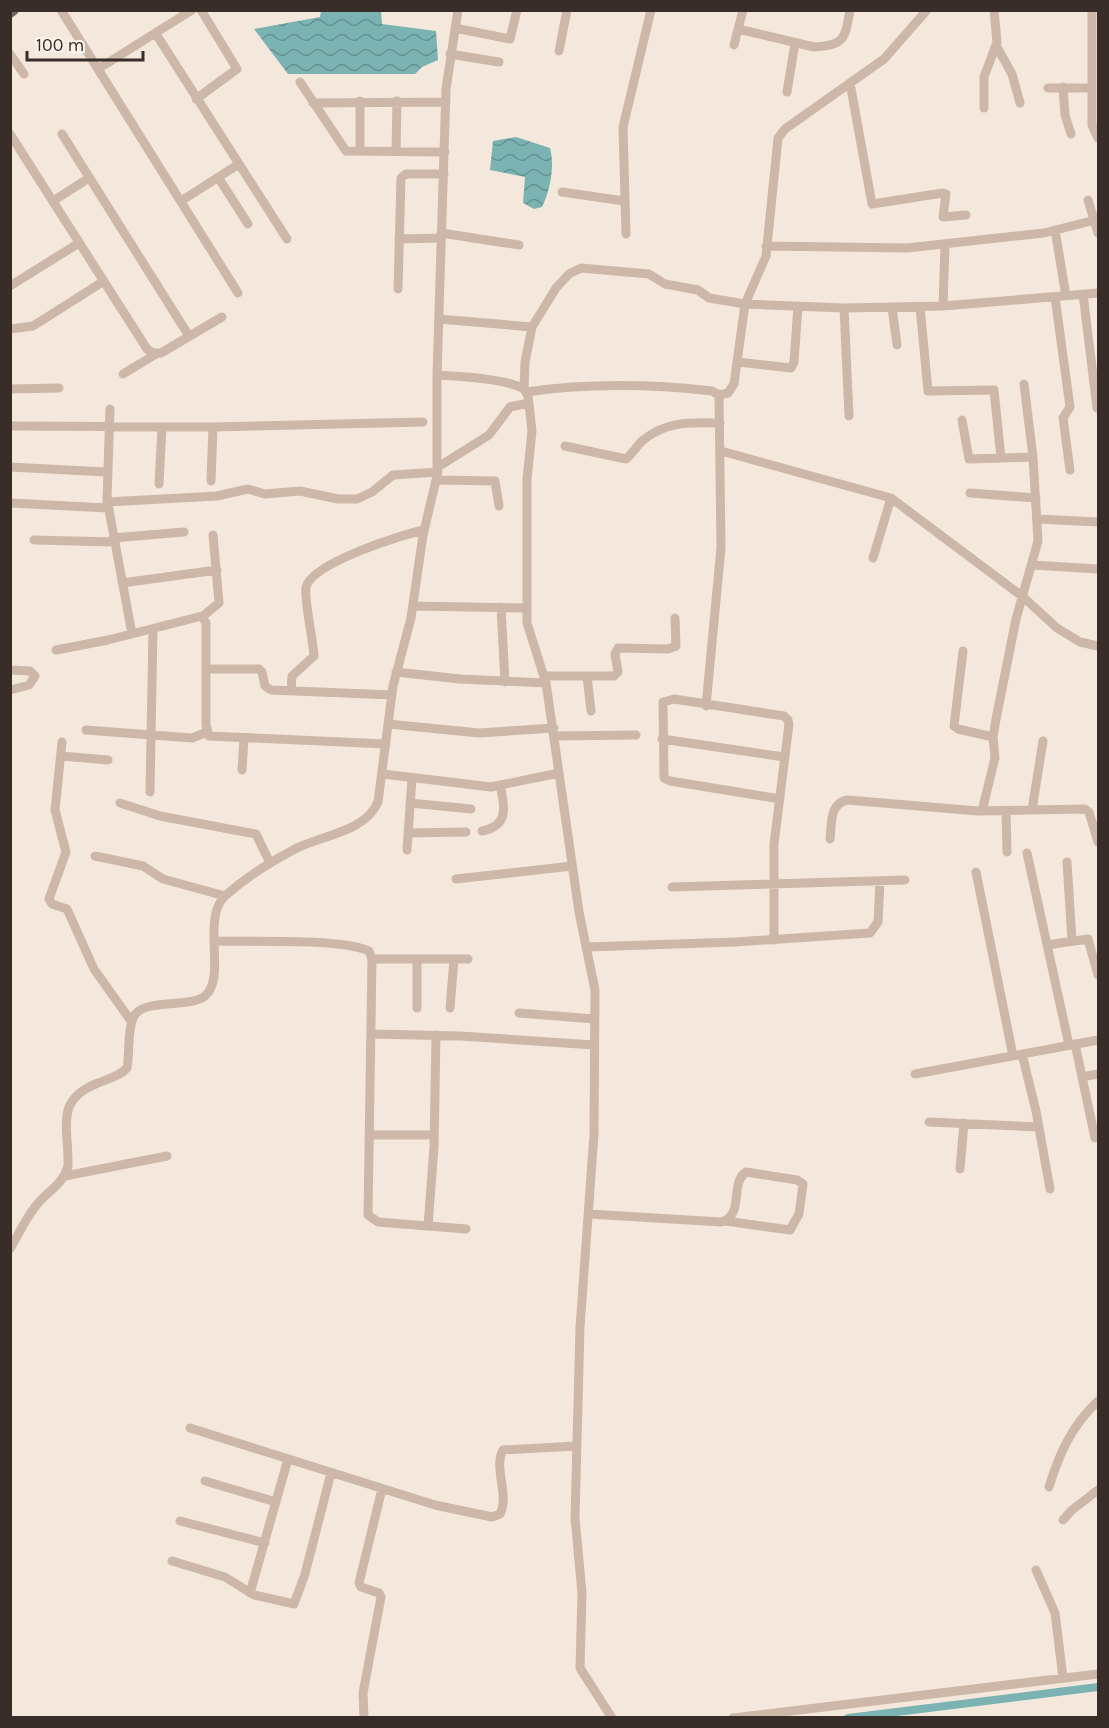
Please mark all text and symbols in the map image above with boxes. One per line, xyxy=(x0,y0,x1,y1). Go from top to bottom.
scale bar xyxy=(27,24,142,62)
text: 100 m xyxy=(36,34,84,56)

